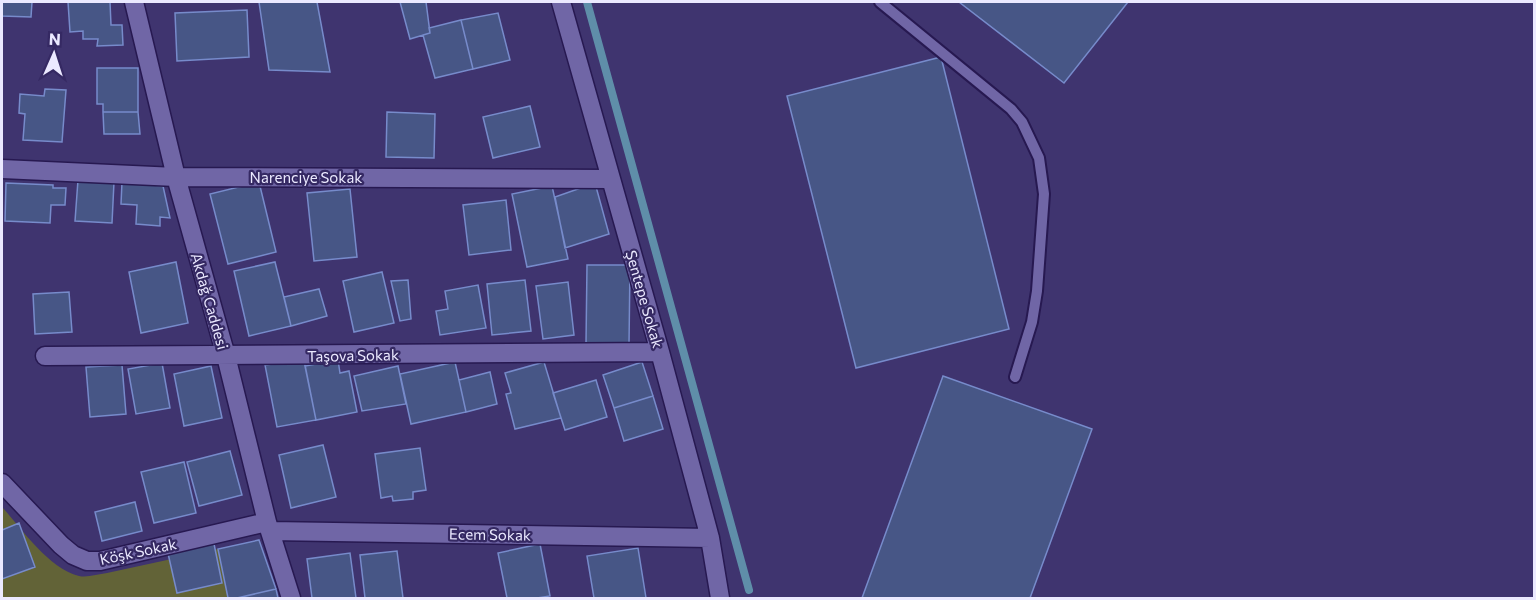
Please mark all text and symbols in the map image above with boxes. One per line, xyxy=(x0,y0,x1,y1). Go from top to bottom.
north arrow xyxy=(24,24,84,84)
text: N xyxy=(48,29,61,48)
street label: Narenciye Sokak xyxy=(250,168,362,186)
street label: Şentepe Sokak xyxy=(622,248,668,350)
street label: Akdağ Caddesi xyxy=(188,251,232,351)
street label: Taşova Sokak xyxy=(307,345,399,365)
street label: Ecem Sokak xyxy=(449,524,531,544)
street label: Köşk Sokak xyxy=(98,534,178,568)

